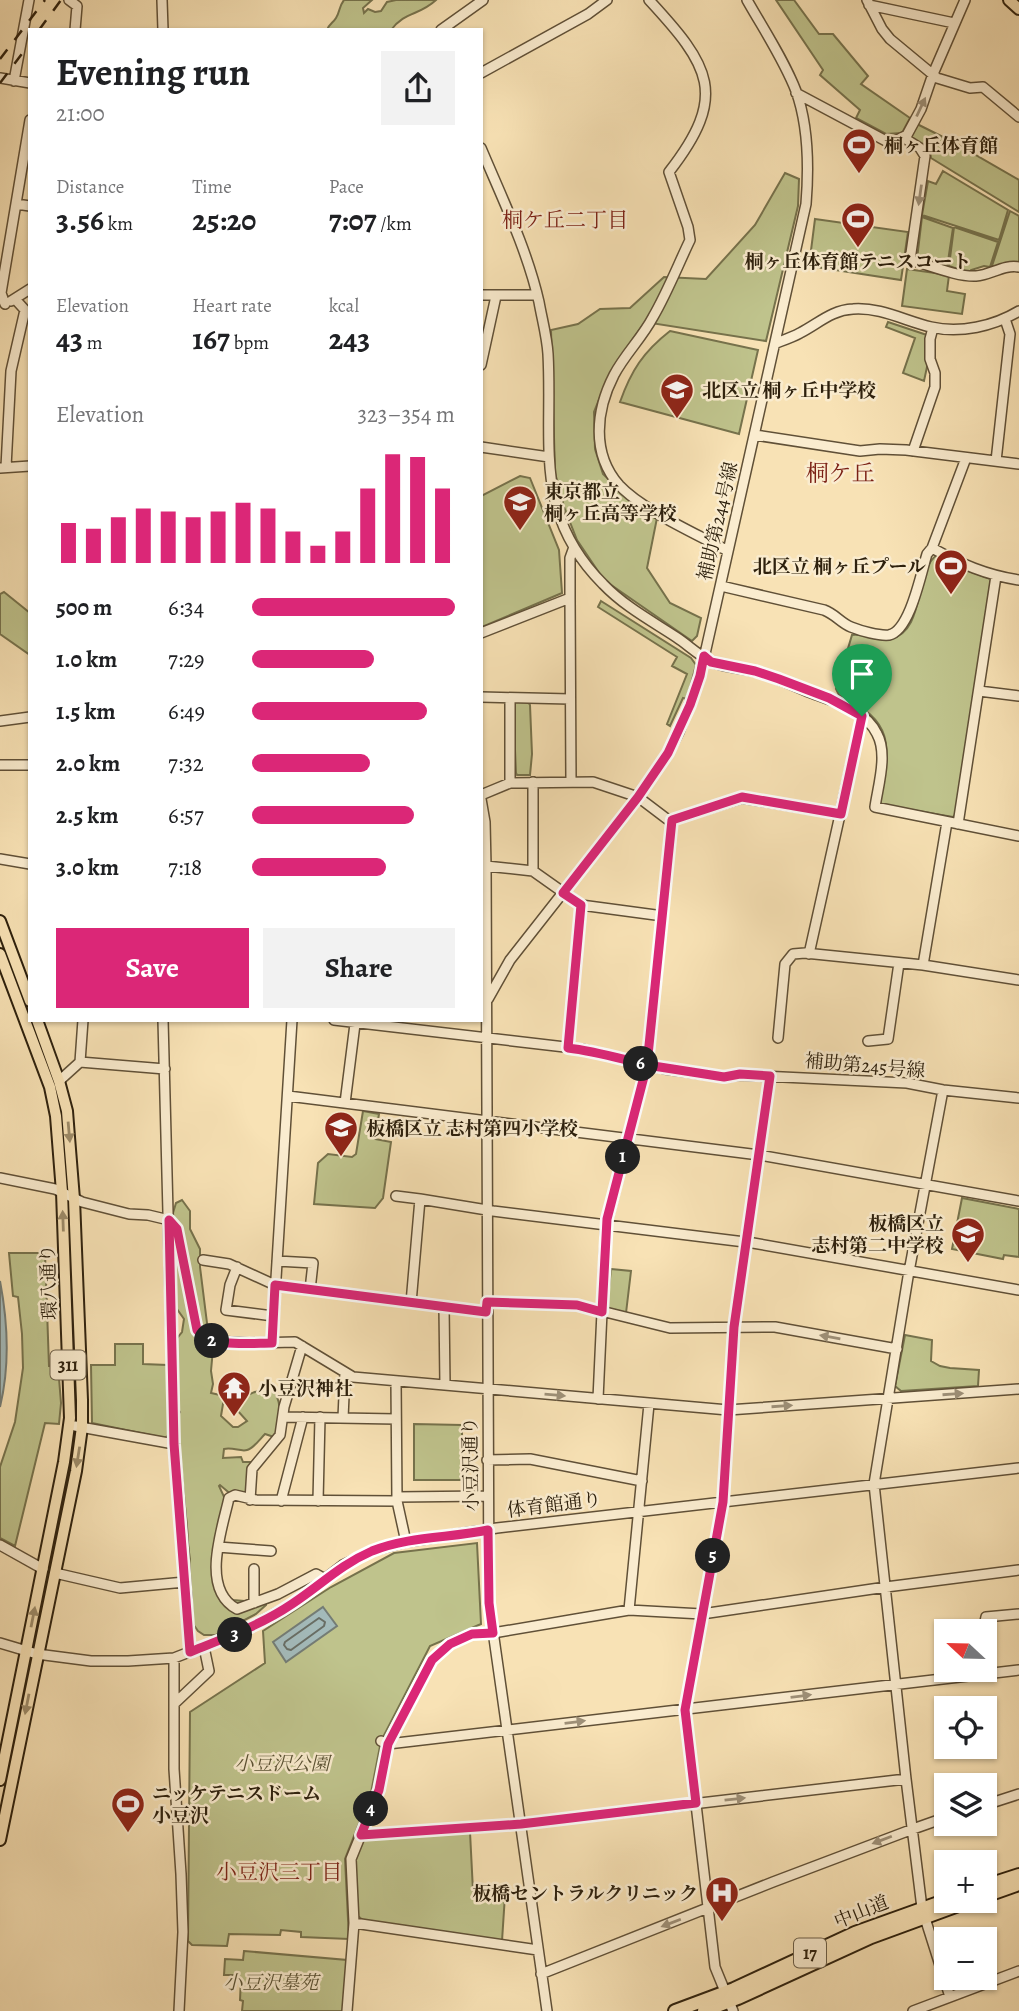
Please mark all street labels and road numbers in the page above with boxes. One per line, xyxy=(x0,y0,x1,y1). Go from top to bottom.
street label: 補助第244号線 xyxy=(692,459,744,583)
street label: 補助第245号線 xyxy=(804,1048,926,1084)
street label: 環八通り xyxy=(35,1244,63,1320)
road number: 311 xyxy=(50,1350,86,1380)
street label: 小豆沢通り xyxy=(457,1416,485,1512)
street label: 体育館通り xyxy=(505,1486,603,1524)
street label: 中山道 xyxy=(830,1889,893,1935)
road number: 17 xyxy=(794,1938,826,1968)

